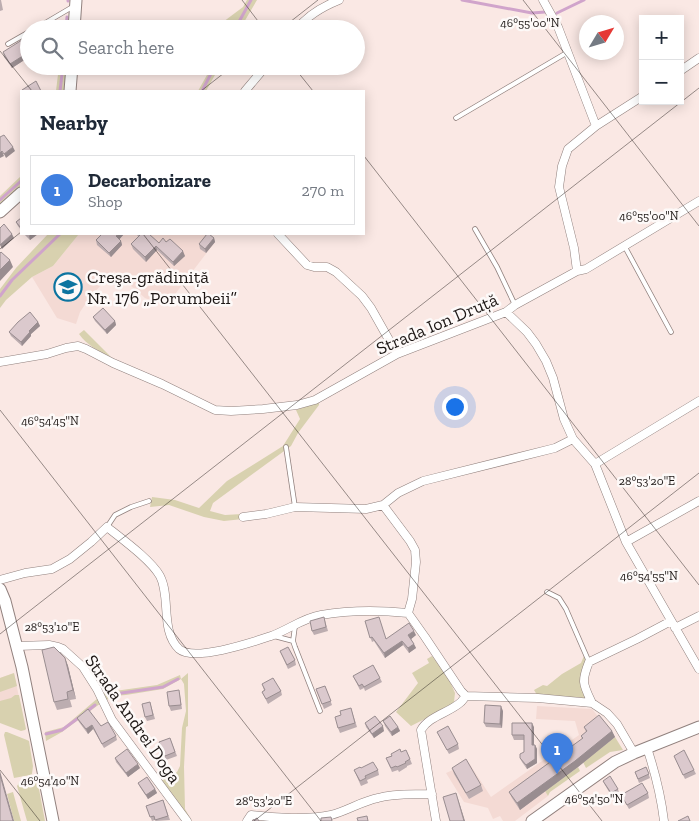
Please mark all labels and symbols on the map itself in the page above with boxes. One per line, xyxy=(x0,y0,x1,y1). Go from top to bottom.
north arrow xyxy=(579,15,624,60)
text: 46°55'00"N xyxy=(500,16,560,30)
text: 46°55'00"N xyxy=(619,209,679,223)
place label: Creşa-grădiniţă Nr. 176 „Porumbeii” xyxy=(87,266,237,309)
school or university icon: Creşa-grădiniţă Nr. 176 „Porumbeii” xyxy=(53,272,83,302)
street label: Strada Ion Druță xyxy=(373,288,501,360)
your location xyxy=(442,394,468,420)
text: 46°54'45"N xyxy=(21,414,79,428)
text: 28°53'20"E xyxy=(619,474,675,488)
text: 46°54'55"N xyxy=(620,569,678,583)
text: 28°53'10"E xyxy=(25,620,79,634)
street label: Strada Andrei Doga xyxy=(80,650,186,788)
pin: 1 xyxy=(541,733,573,774)
text: 46°54'40"N xyxy=(21,774,79,788)
text: 46°54'50"N xyxy=(565,792,623,806)
text: 28°53'20"E xyxy=(236,794,292,808)

